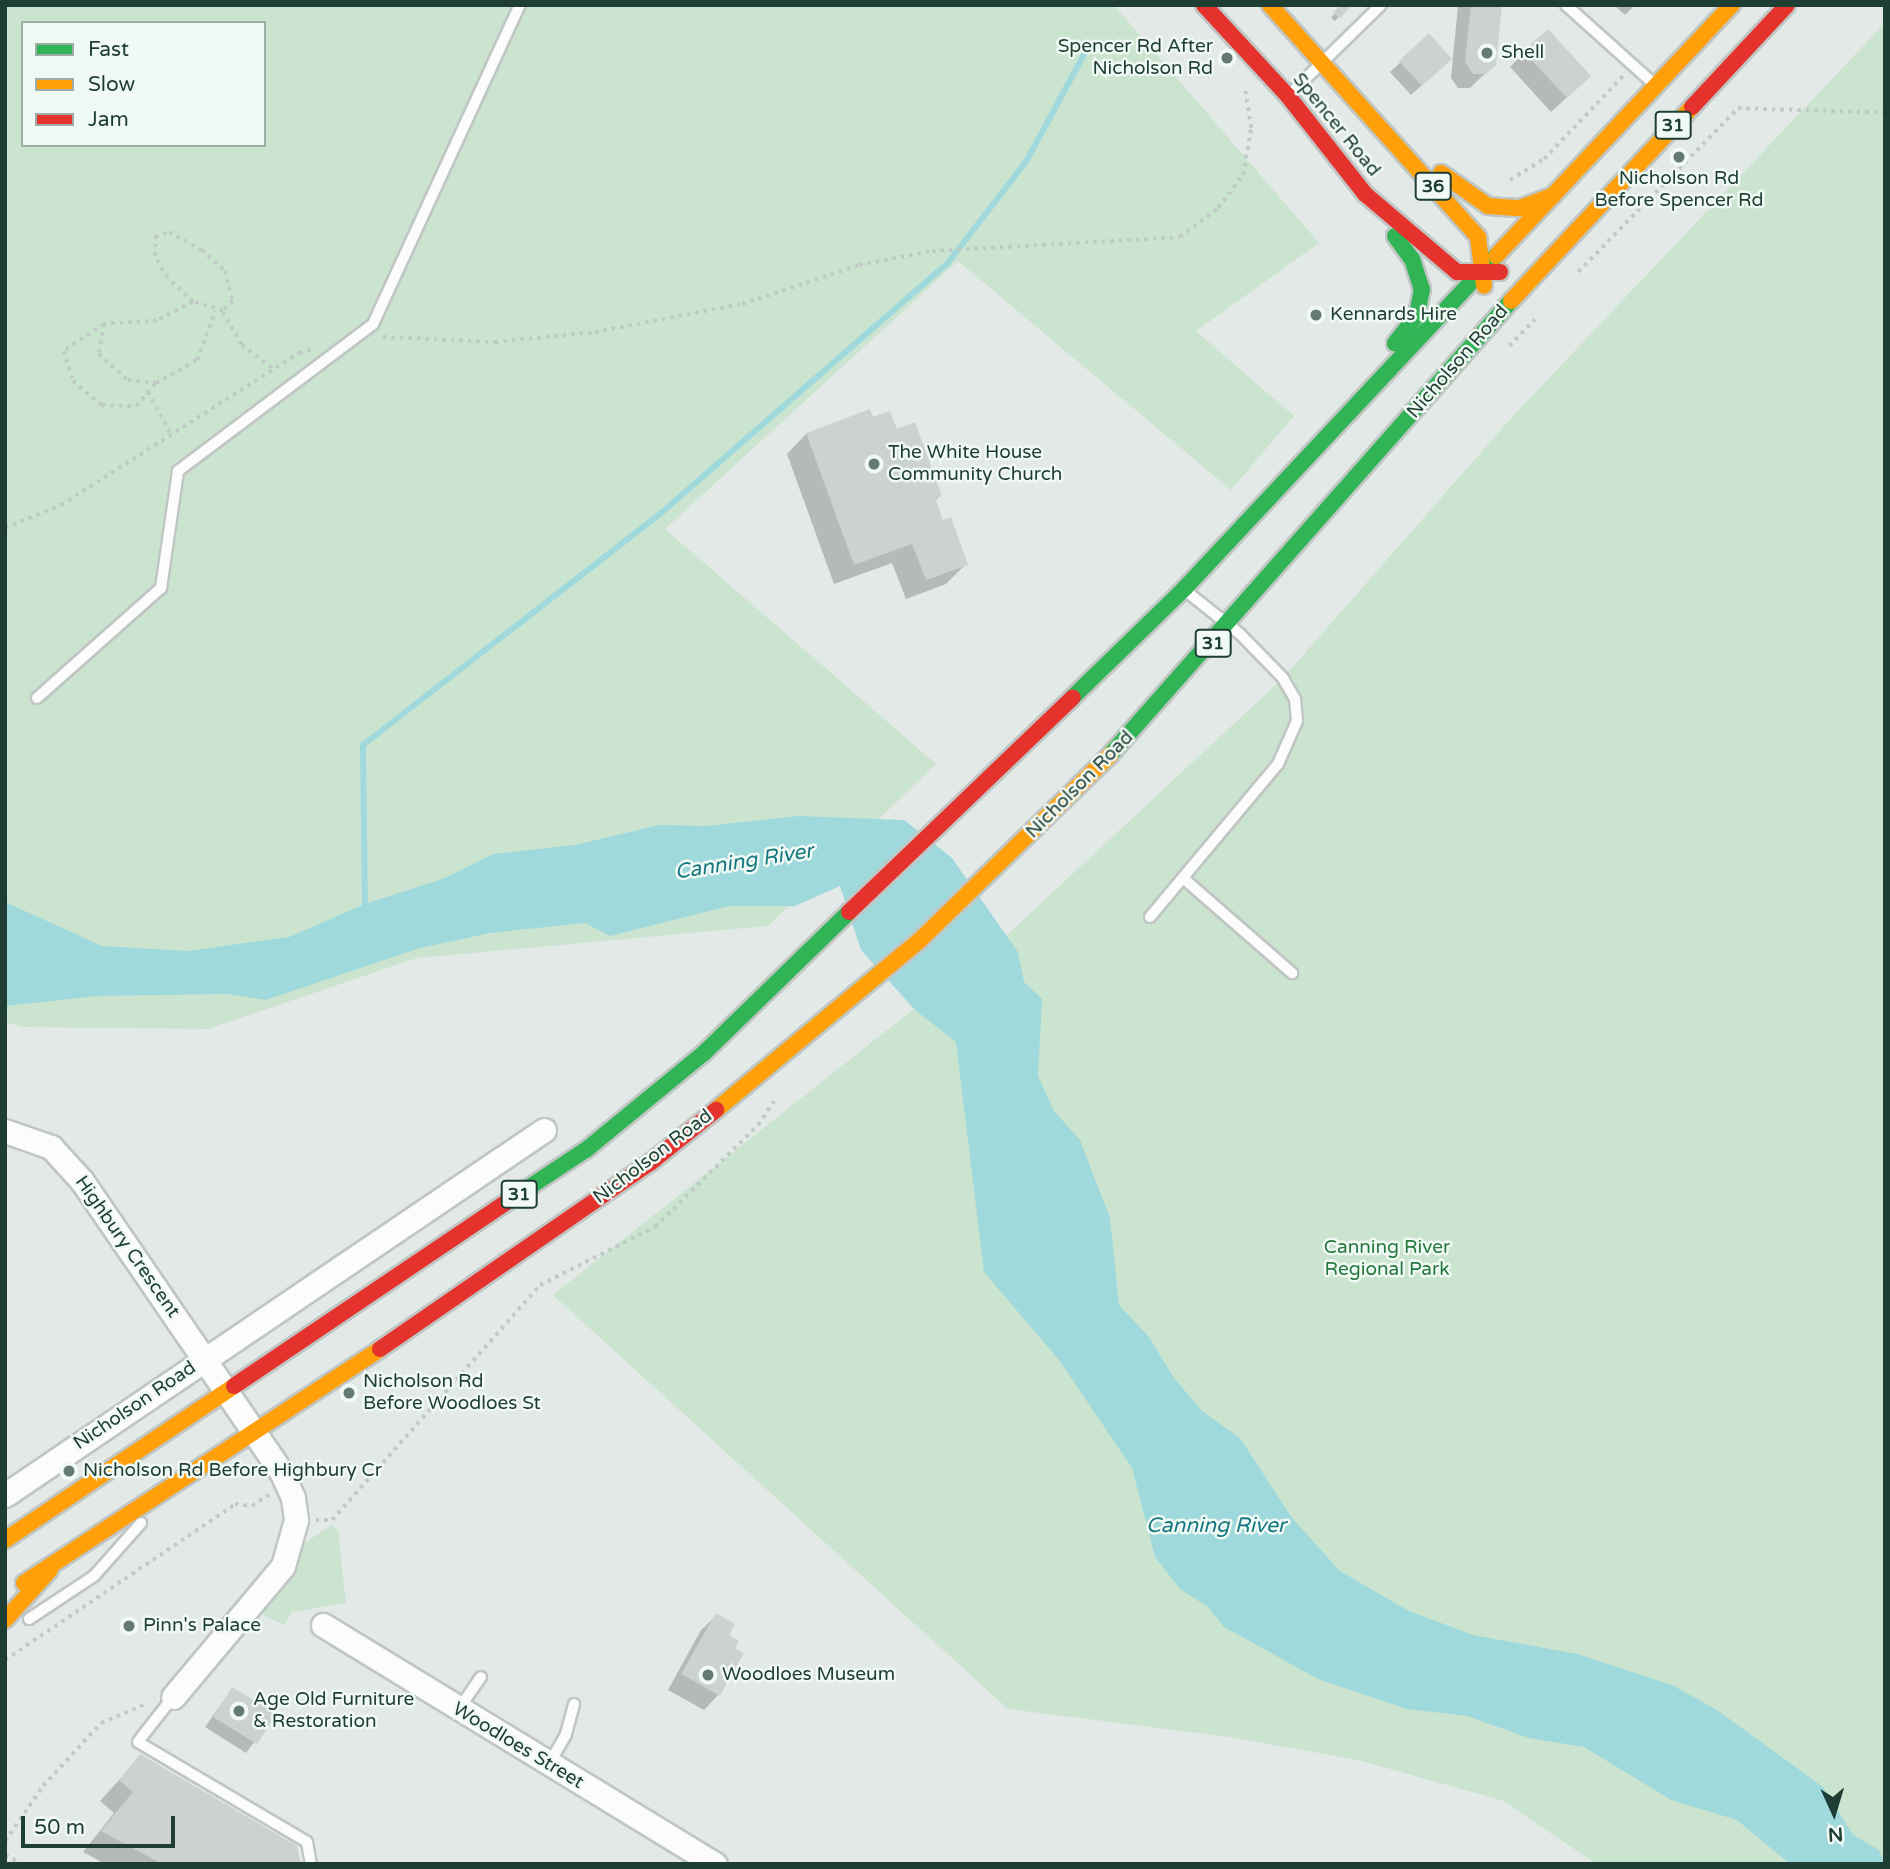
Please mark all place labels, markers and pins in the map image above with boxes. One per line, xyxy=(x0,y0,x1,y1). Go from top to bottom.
place label: Spencer Rd After Nicholson Rd xyxy=(1058,36,1213,80)
place label: Shell xyxy=(1501,42,1544,64)
marker: Shell xyxy=(1479,45,1495,61)
marker: Spencer Rd After Nicholson Rd xyxy=(1219,50,1235,66)
marker: Nicholson Rd Before Spencer Rd xyxy=(1671,149,1687,165)
place label: Nicholson Rd Before Spencer Rd xyxy=(1594,168,1764,212)
place label: Kennards Hire xyxy=(1330,304,1457,326)
marker: Kennards Hire xyxy=(1308,307,1324,323)
place label: The White House Community Church xyxy=(888,442,1062,486)
marker: The White House Community Church xyxy=(866,456,882,472)
place label: Nicholson Rd Before Woodloes St xyxy=(363,1371,541,1415)
marker: Nicholson Rd Before Woodloes St xyxy=(341,1385,357,1401)
place label: Nicholson Rd Before Highbury Cr xyxy=(83,1460,382,1482)
marker: Nicholson Rd Before Highbury Cr xyxy=(61,1463,77,1479)
place label: Pinn's Palace xyxy=(143,1615,261,1637)
marker: Pinn's Palace xyxy=(121,1618,137,1634)
place label: Woodloes Museum xyxy=(722,1664,895,1686)
marker: Woodloes Museum xyxy=(700,1667,716,1683)
place label: Age Old Furniture & Restoration xyxy=(253,1689,414,1733)
marker: Age Old Furniture & Restoration xyxy=(231,1703,247,1719)

